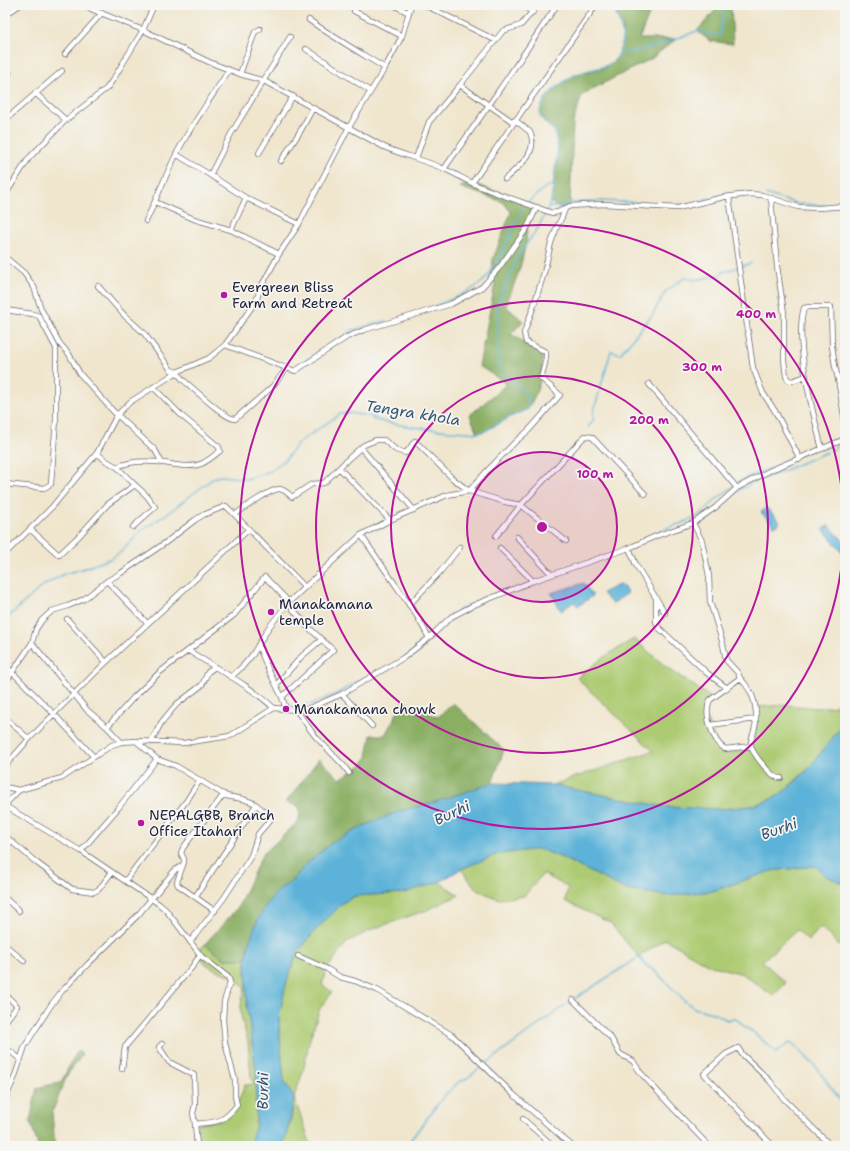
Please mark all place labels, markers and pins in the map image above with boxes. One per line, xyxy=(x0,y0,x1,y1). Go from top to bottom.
place label: Evergreen Bliss Farm and Retreat xyxy=(232,278,353,312)
marker: Evergreen Bliss Farm and Retreat xyxy=(219,290,229,300)
centre of rings xyxy=(535,520,549,534)
place label: Manakamana temple xyxy=(279,595,373,629)
marker: Manakamana temple xyxy=(266,607,276,617)
place label: Manakamana chowk xyxy=(294,700,436,718)
marker: Manakamana chowk xyxy=(281,704,291,714)
place label: NEPALGBB, Branch Office Itahari xyxy=(149,806,275,840)
marker: NEPALGBB, Branch Office Itahari xyxy=(136,818,146,828)

